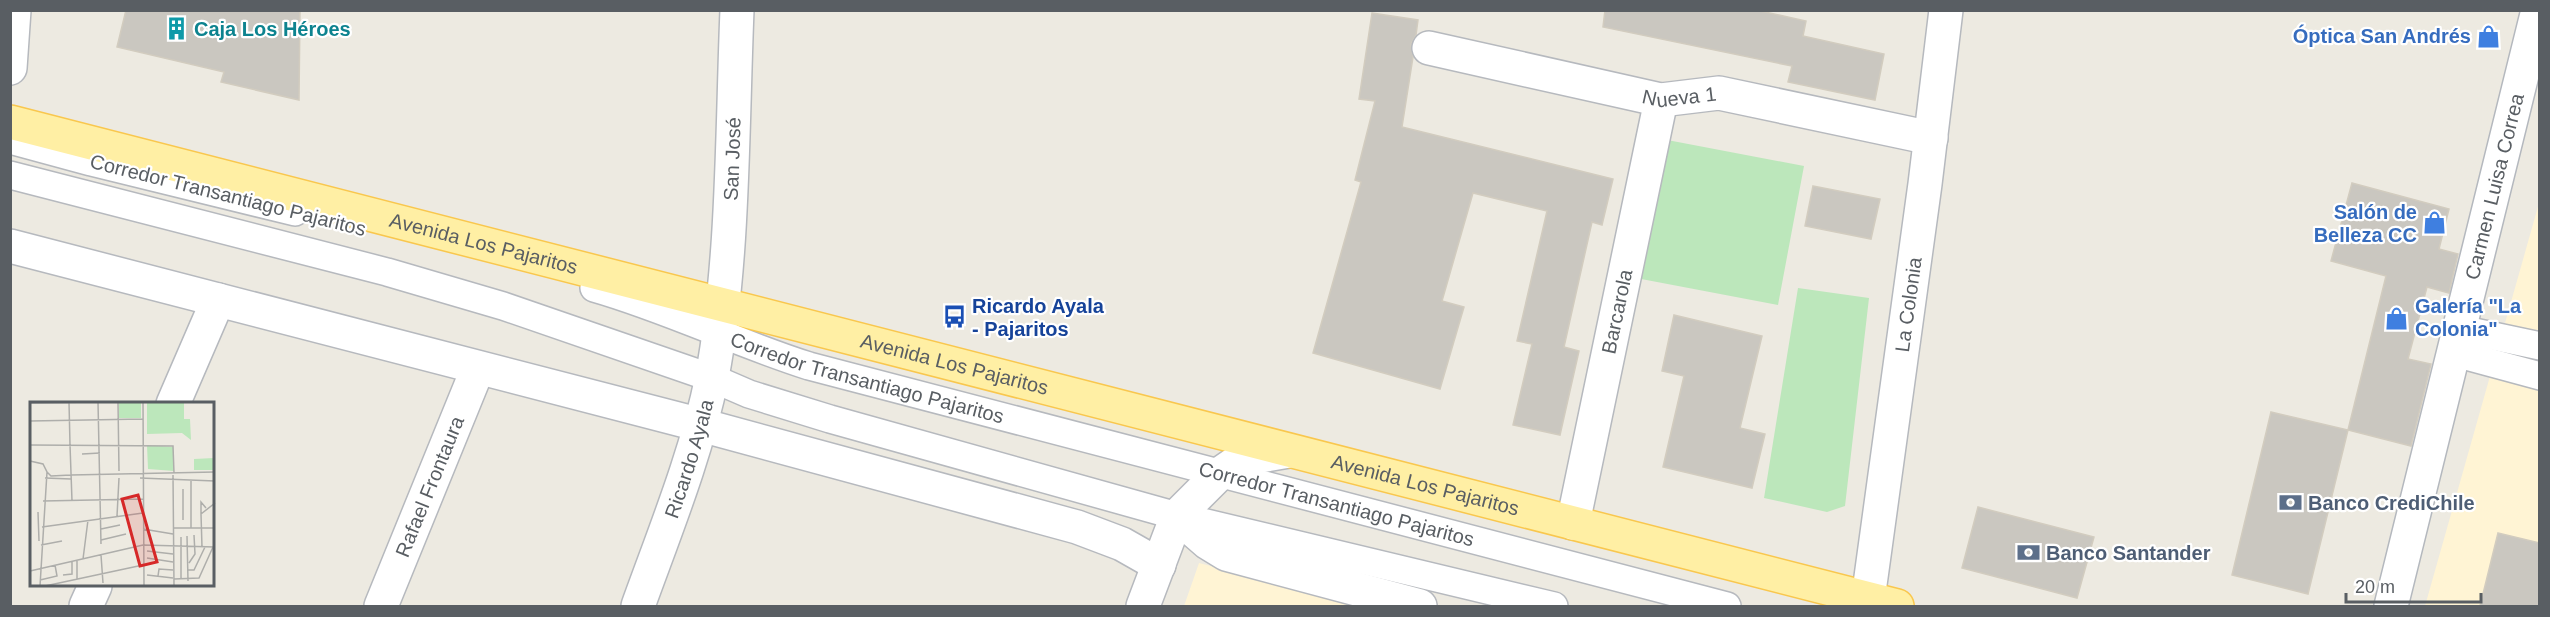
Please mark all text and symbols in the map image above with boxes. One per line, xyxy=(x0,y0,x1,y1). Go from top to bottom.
building icon: Caja Los Héroes xyxy=(163,16,189,42)
place label: Caja Los Héroes xyxy=(194,18,351,40)
shop icon: Óptica San Andrés xyxy=(2476,23,2502,49)
place label: Óptica San Andrés xyxy=(2293,24,2471,47)
street label: Nueva 1 xyxy=(1640,82,1717,111)
street label: Carmen Luisa Correa xyxy=(2461,90,2528,282)
street label: San José xyxy=(720,117,745,201)
street label: Corredor Transantiago Pajaritos xyxy=(88,150,368,240)
place label: Salón de Belleza CC xyxy=(2314,201,2417,246)
street label: Avenida Los Pajaritos xyxy=(387,209,580,278)
shop icon: Salón de Belleza CC xyxy=(2422,210,2448,236)
street label: La Colonia xyxy=(1891,255,1926,354)
street label: Barcarola xyxy=(1598,267,1637,356)
place label: Ricardo Ayala - Pajaritos xyxy=(972,295,1105,340)
place label: Galería "La Colonia" xyxy=(2415,295,2522,340)
bus stop icon: Ricardo Ayala - Pajaritos xyxy=(941,304,967,330)
shop icon: Galería "La Colonia" xyxy=(2384,305,2410,331)
street label: Corredor Transantiago Pajaritos xyxy=(727,328,1006,427)
street label: Avenida Los Pajaritos xyxy=(858,330,1051,399)
street label: Ricardo Ayala xyxy=(660,396,718,521)
inset map xyxy=(30,402,214,587)
street label: Rafael Frontaura xyxy=(391,412,469,560)
street label: Avenida Los Pajaritos xyxy=(1329,450,1521,520)
street label: Corredor Transantiago Pajaritos xyxy=(1196,457,1476,550)
bank icon: Banco CrediChile xyxy=(2277,490,2303,516)
place label: Banco CrediChile xyxy=(2308,492,2475,514)
bank icon: Banco Santander xyxy=(2015,540,2041,566)
place label: Banco Santander xyxy=(2046,542,2211,564)
scale bar xyxy=(2346,566,2481,604)
text: 20 m xyxy=(2355,577,2395,597)

